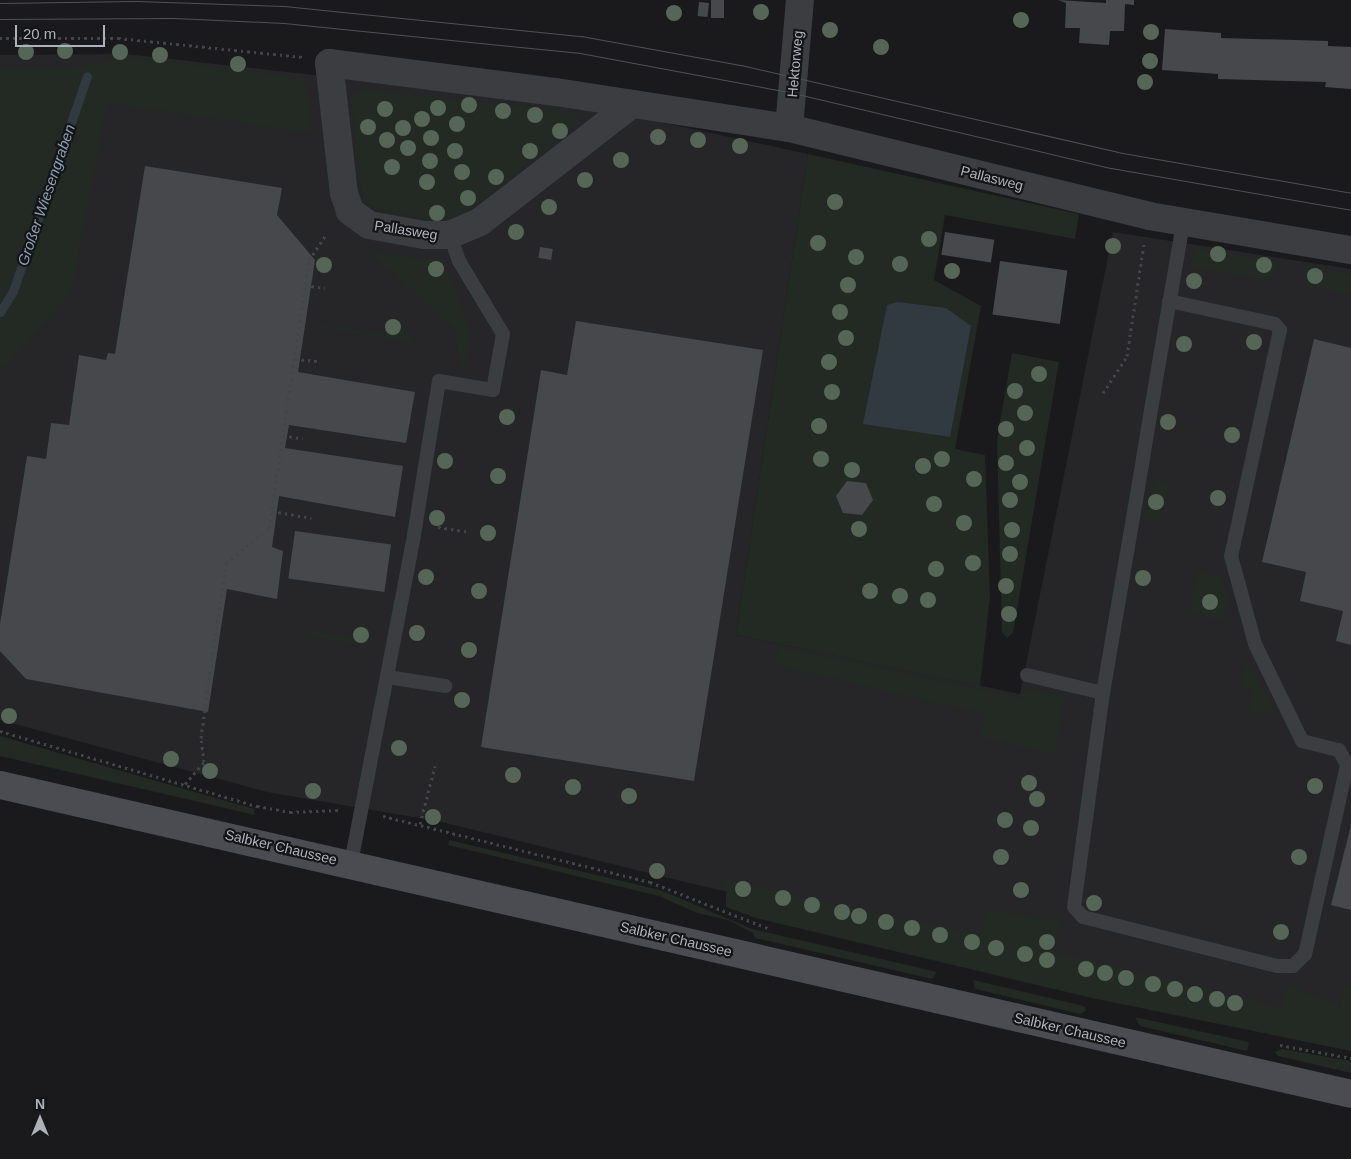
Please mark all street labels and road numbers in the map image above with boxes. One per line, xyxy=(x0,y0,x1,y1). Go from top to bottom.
street label: Hektorweg xyxy=(784,30,806,98)
street label: Pallasweg xyxy=(959,162,1025,194)
street label: Pallasweg xyxy=(373,217,439,243)
street label: Salbker Chaussee xyxy=(223,826,339,868)
street label: Salbker Chaussee xyxy=(618,918,734,960)
street label: Salbker Chaussee xyxy=(1012,1009,1128,1051)

